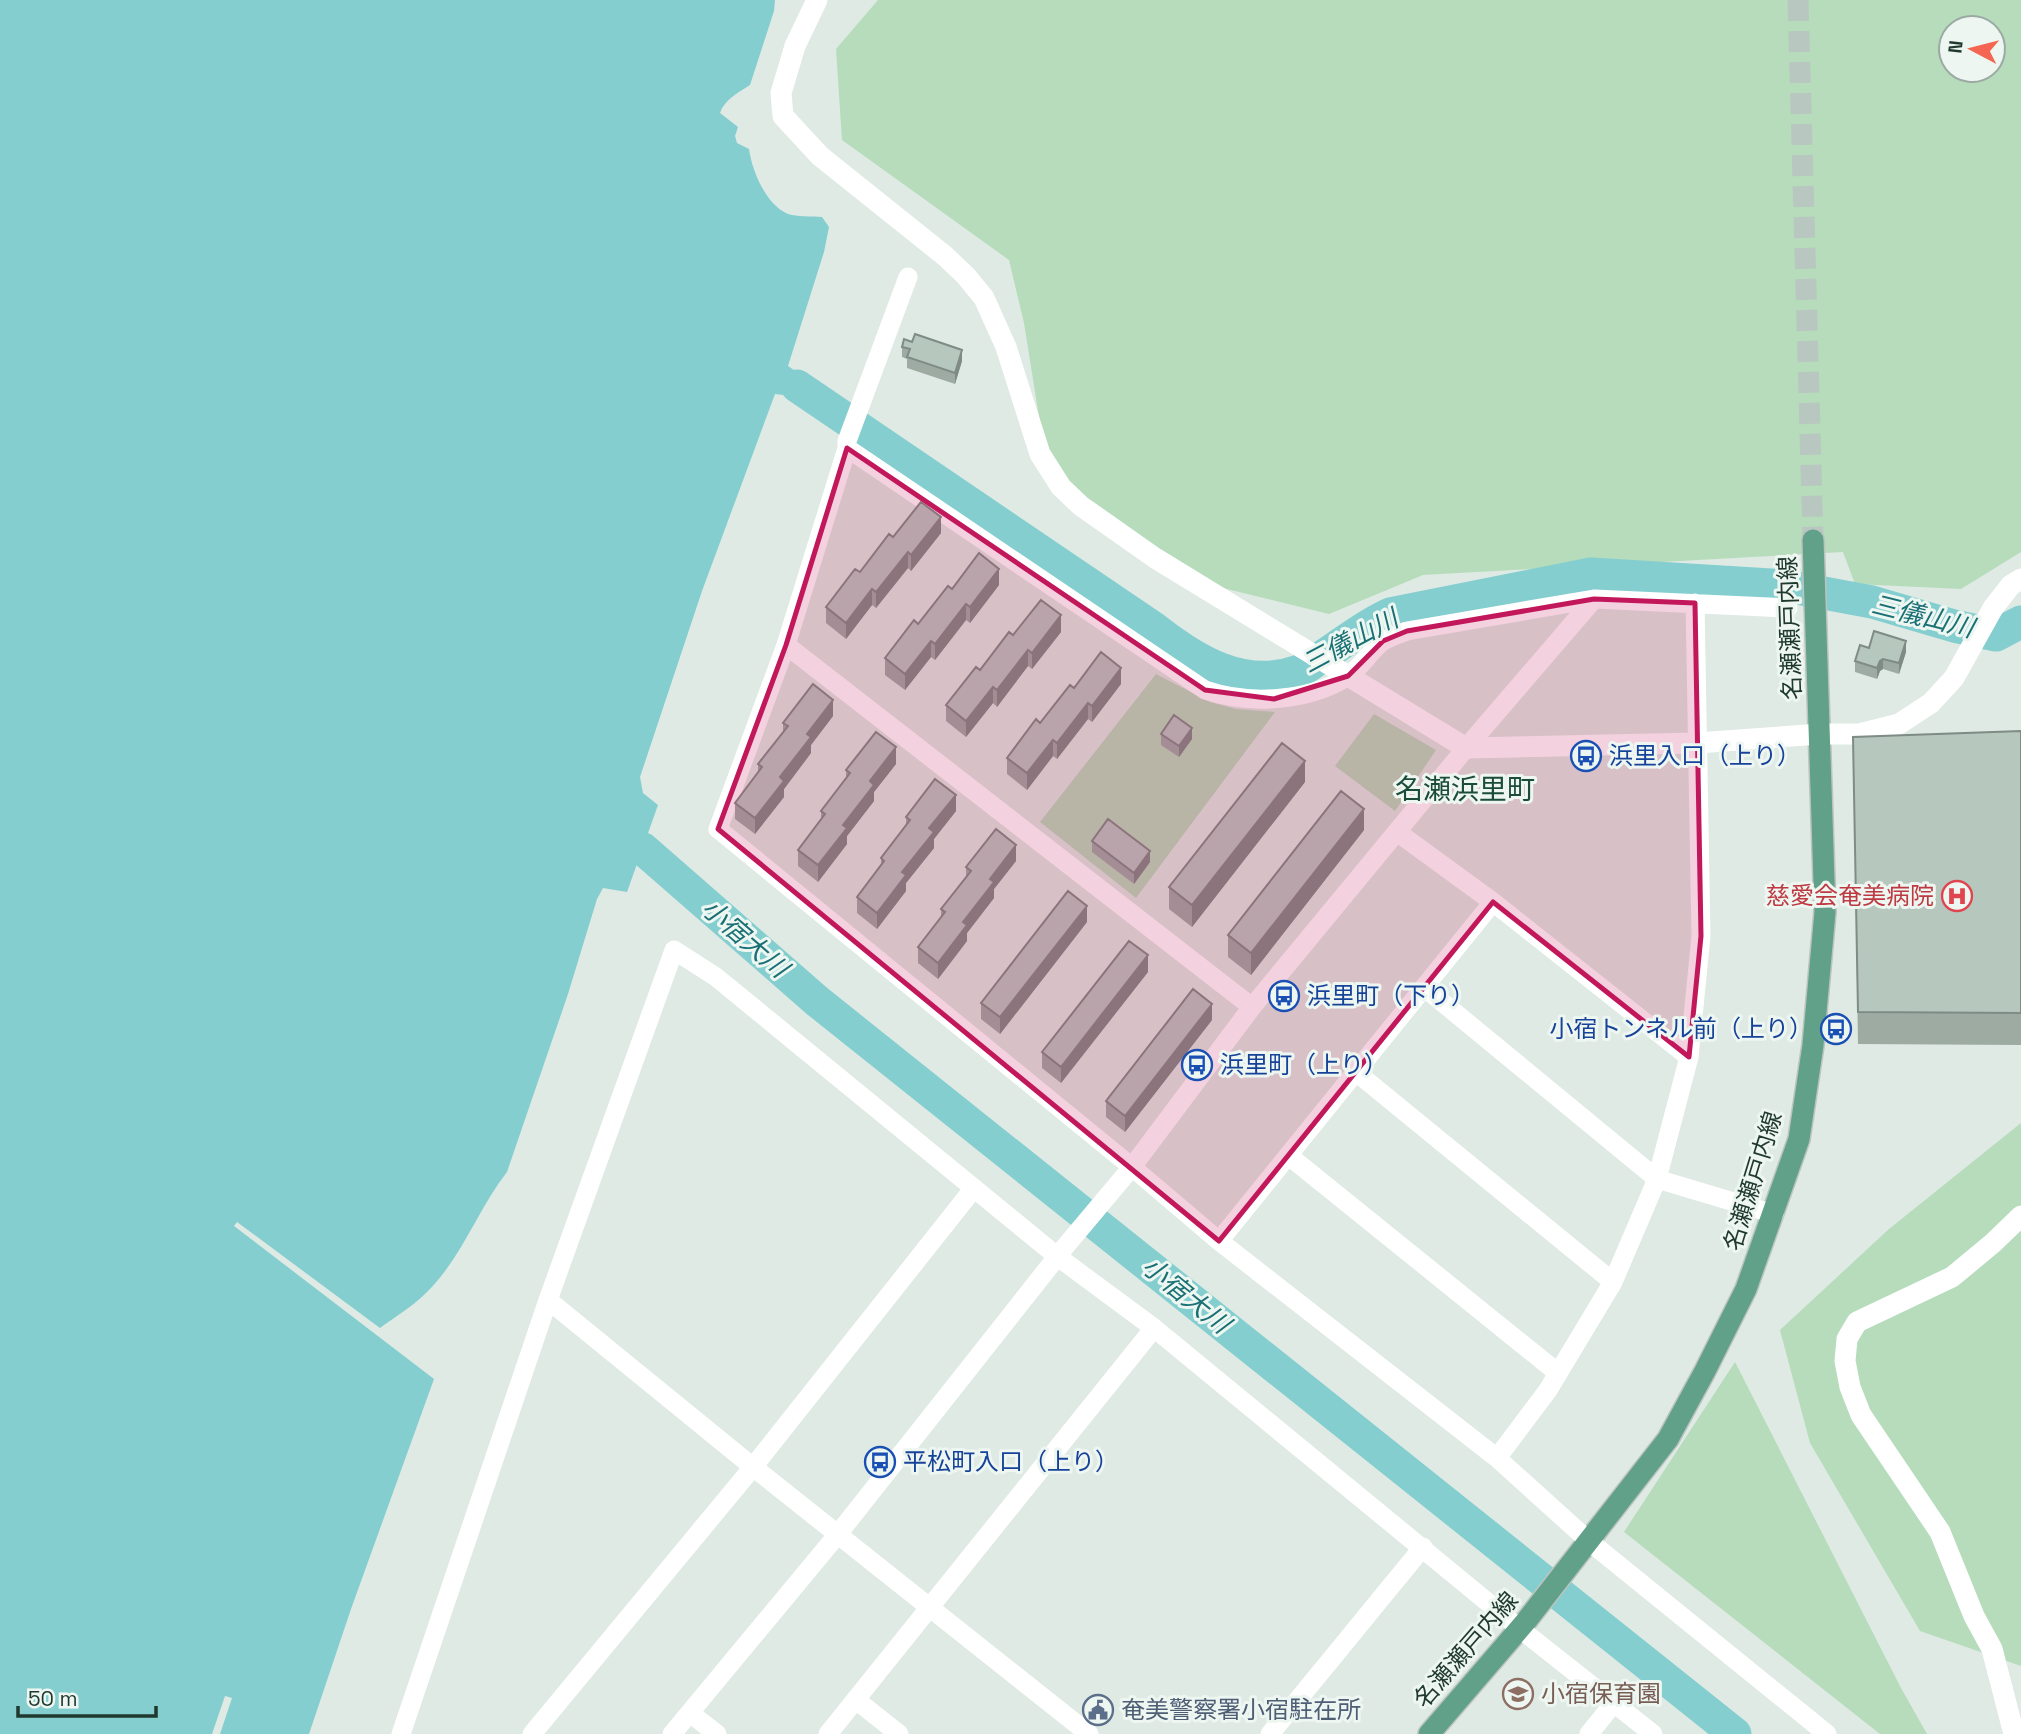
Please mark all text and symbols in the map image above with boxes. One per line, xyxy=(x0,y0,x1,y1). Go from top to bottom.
north arrow xyxy=(1937,14,2007,84)
text: N xyxy=(1942,39,1969,55)
street label: 名瀬瀬戸内線 xyxy=(1771,556,1808,701)
water label: 三儀山川 xyxy=(1868,587,1980,646)
water label: 三儀山川 xyxy=(1296,600,1407,680)
bus stop icon: 浜里入口（上り） xyxy=(1569,739,1603,773)
place label: 浜里入口（上り） xyxy=(1609,740,1801,771)
district label: 名瀬浜里町 xyxy=(1395,771,1535,807)
hospital icon: 慈愛会奄美病院 xyxy=(1940,879,1974,913)
place label: 慈愛会奄美病院 xyxy=(1766,880,1934,911)
water label: 小宿大川 xyxy=(695,891,798,987)
bus stop icon: 浜里町（下り） xyxy=(1267,979,1301,1013)
place label: 浜里町（下り） xyxy=(1307,980,1475,1011)
bus stop icon: 小宿トンネル前（上り） xyxy=(1819,1012,1853,1046)
place label: 小宿トンネル前（上り） xyxy=(1549,1013,1813,1044)
bus stop icon: 浜里町（上り） xyxy=(1180,1048,1214,1082)
place label: 浜里町（上り） xyxy=(1220,1049,1388,1080)
street label: 名瀬瀬戸内線 xyxy=(1717,1107,1788,1254)
water label: 小宿大川 xyxy=(1135,1249,1239,1343)
bus stop icon: 平松町入口（上り） xyxy=(863,1445,897,1479)
place label: 平松町入口（上り） xyxy=(903,1446,1119,1477)
street label: 名瀬瀬戸内線 xyxy=(1407,1585,1525,1714)
scale bar xyxy=(18,1674,156,1718)
school or university icon: 小宿保育園 xyxy=(1501,1677,1535,1711)
place label: 小宿保育園 xyxy=(1541,1678,1661,1709)
text: 50 m xyxy=(28,1685,78,1712)
public building icon: 奄美警察署小宿駐在所 xyxy=(1081,1693,1115,1727)
place label: 奄美警察署小宿駐在所 xyxy=(1121,1694,1361,1725)

